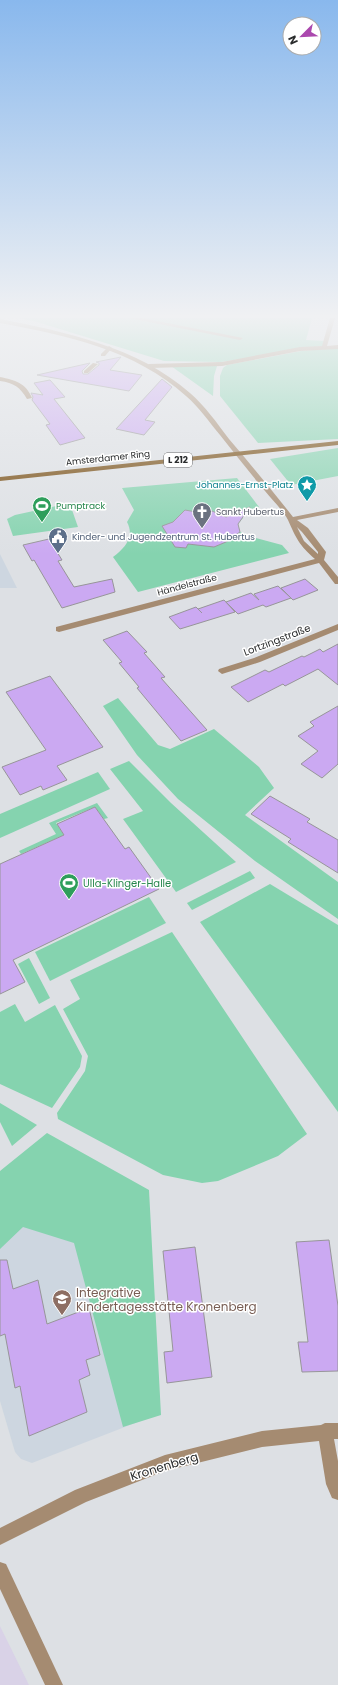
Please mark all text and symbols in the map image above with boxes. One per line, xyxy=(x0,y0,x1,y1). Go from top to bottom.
north arrow xyxy=(282,16,322,56)
text: N xyxy=(284,33,302,47)
street label: Amsterdamer Ring xyxy=(65,448,151,468)
road number: L 212 xyxy=(164,453,192,467)
place icon: Johannes-Ernst-Platz xyxy=(296,474,318,502)
place label: Johannes-Ernst-Platz xyxy=(196,479,293,491)
sports icon: Pumptrack xyxy=(31,495,53,523)
place label: Pumptrack xyxy=(56,500,106,512)
church icon: Sankt Hubertus xyxy=(191,501,213,529)
place label: Sankt Hubertus xyxy=(216,506,284,518)
public building icon: Kinder- und Jugendzentrum St. Hubertus xyxy=(47,526,69,554)
place label: Kinder- und Jugendzentrum St. Hubertus xyxy=(72,531,255,543)
street label: Händelstraße xyxy=(156,571,218,599)
street label: Lortzingstraße xyxy=(241,620,313,660)
sports icon: Ulla-Klinger-Halle xyxy=(58,872,80,900)
place label: Ulla-Klinger-Halle xyxy=(83,876,171,891)
place label: Integrative Kindertagesstätte Kronenberg xyxy=(76,1284,257,1315)
school or university icon: Integrative Kindertagesstätte Kronenberg xyxy=(51,1288,73,1316)
street label: Kronenberg xyxy=(128,1448,200,1484)

